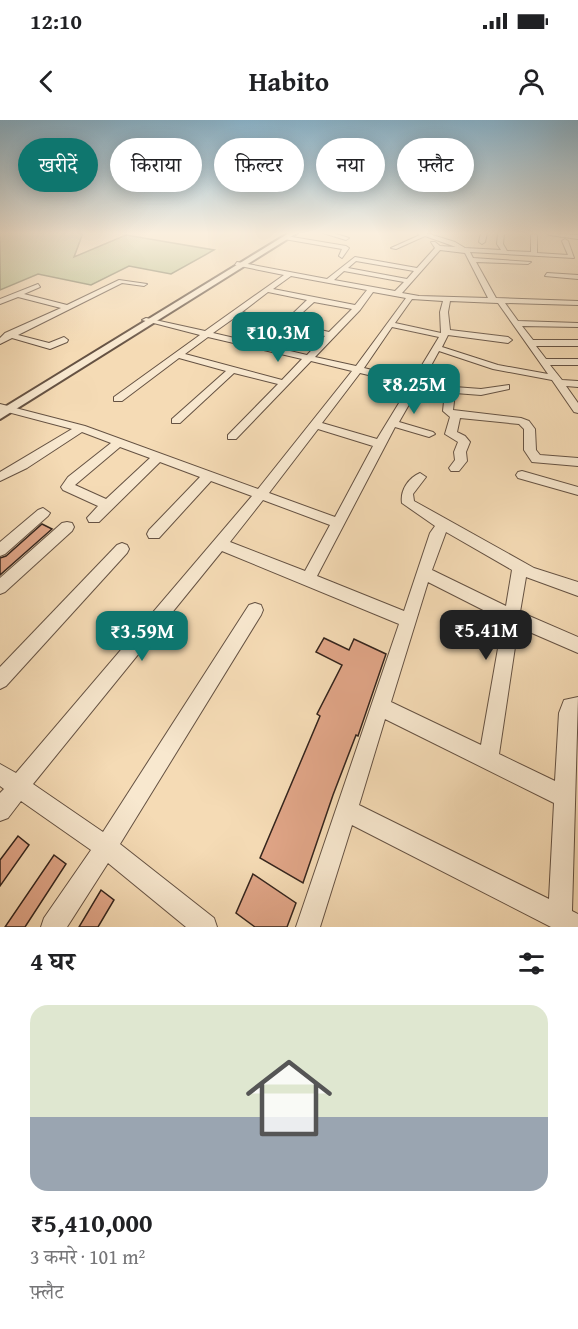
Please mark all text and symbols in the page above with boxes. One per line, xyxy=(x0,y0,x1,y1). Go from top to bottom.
text: 12:10 xyxy=(30,5,82,37)
text: Habito xyxy=(249,61,329,101)
icon: back xyxy=(30,65,63,98)
icon: person xyxy=(515,65,548,98)
chip: खरीदें xyxy=(18,138,98,192)
chip: किराया xyxy=(110,138,202,192)
chip: फ़िल्टर xyxy=(214,138,304,192)
chip: नया xyxy=(316,138,385,192)
chip: फ़्लैट xyxy=(397,138,474,192)
pin: ₹10.3M xyxy=(229,312,327,363)
text: ₹10.3M xyxy=(246,317,310,346)
pin: ₹8.25M xyxy=(365,364,463,415)
text: ₹8.25M xyxy=(382,369,446,398)
pin: ₹5.41M xyxy=(437,610,535,661)
pin: ₹3.59M xyxy=(93,611,191,662)
text: ₹5.41M xyxy=(454,615,518,644)
text: ₹3.59M xyxy=(110,616,174,645)
text: 4 घर xyxy=(30,941,75,980)
icon: filters xyxy=(515,947,548,980)
icon: home xyxy=(235,1044,343,1152)
text: ₹5,410,000 xyxy=(30,1203,152,1242)
text: 3 कमरे · 101 m² xyxy=(30,1242,145,1271)
text: फ़्लैट xyxy=(30,1277,63,1306)

